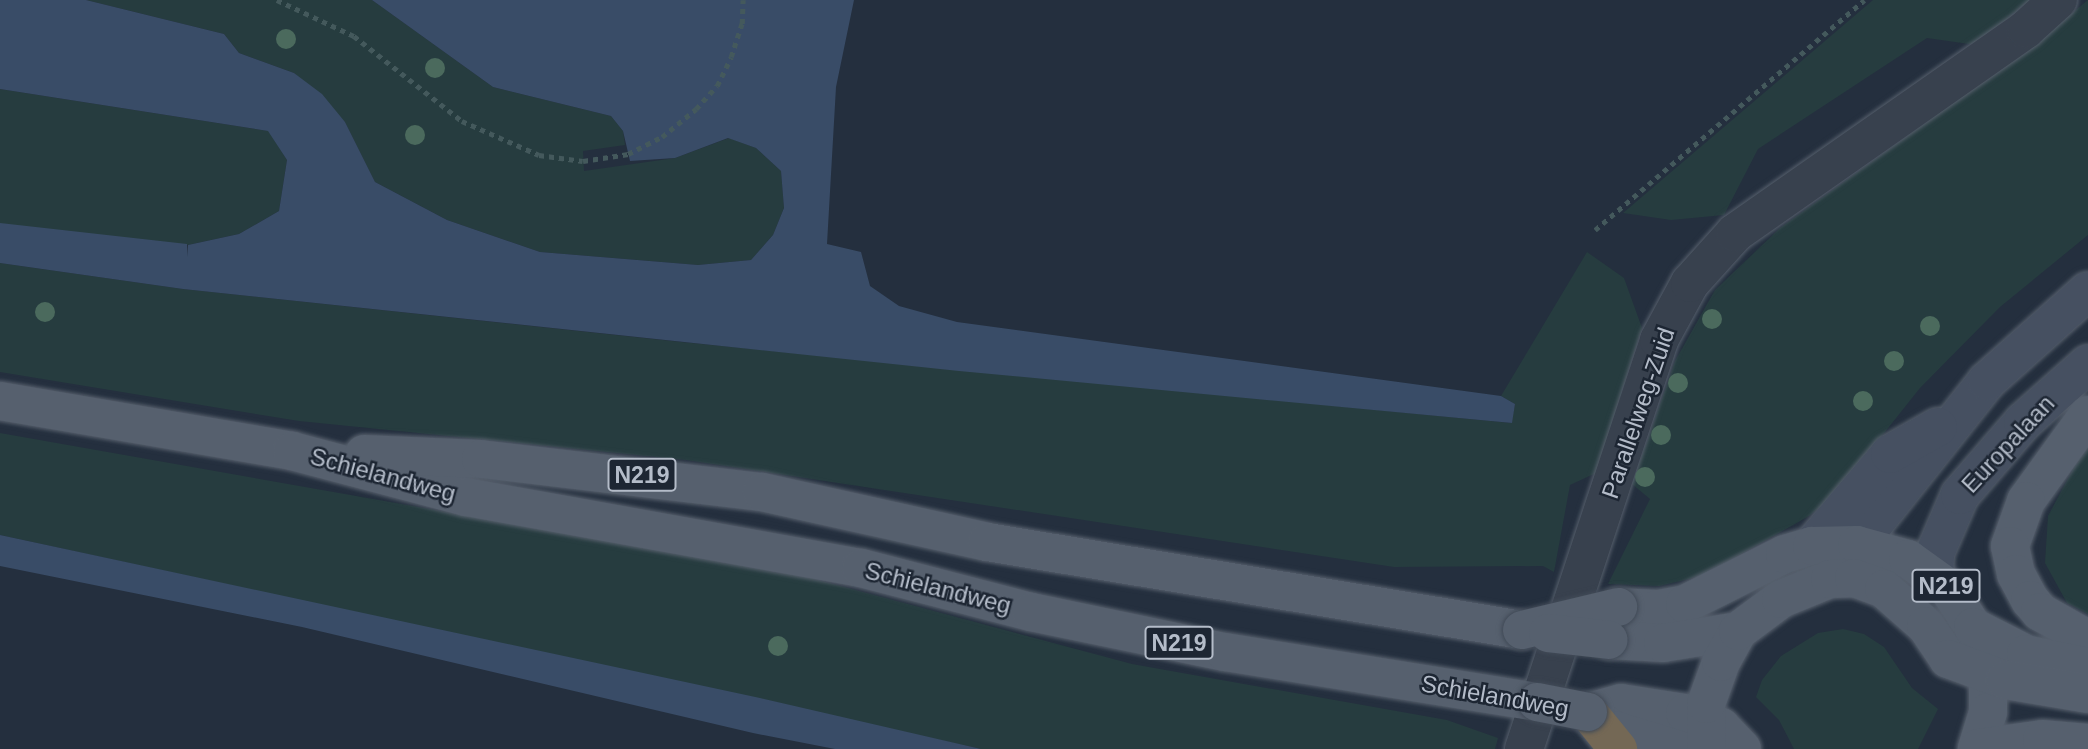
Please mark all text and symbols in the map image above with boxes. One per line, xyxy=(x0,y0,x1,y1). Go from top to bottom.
street label: Parallelweg-Zuid xyxy=(1595,324,1681,502)
street label: Europalaan xyxy=(1956,389,2060,499)
street label: Schielandweg xyxy=(307,442,459,508)
road number: N219 xyxy=(607,456,677,495)
street label: Schielandweg xyxy=(862,556,1014,620)
road number: N219 xyxy=(1911,566,1981,606)
road number: N219 xyxy=(1144,624,1214,663)
street label: Schielandweg xyxy=(1419,669,1571,723)

